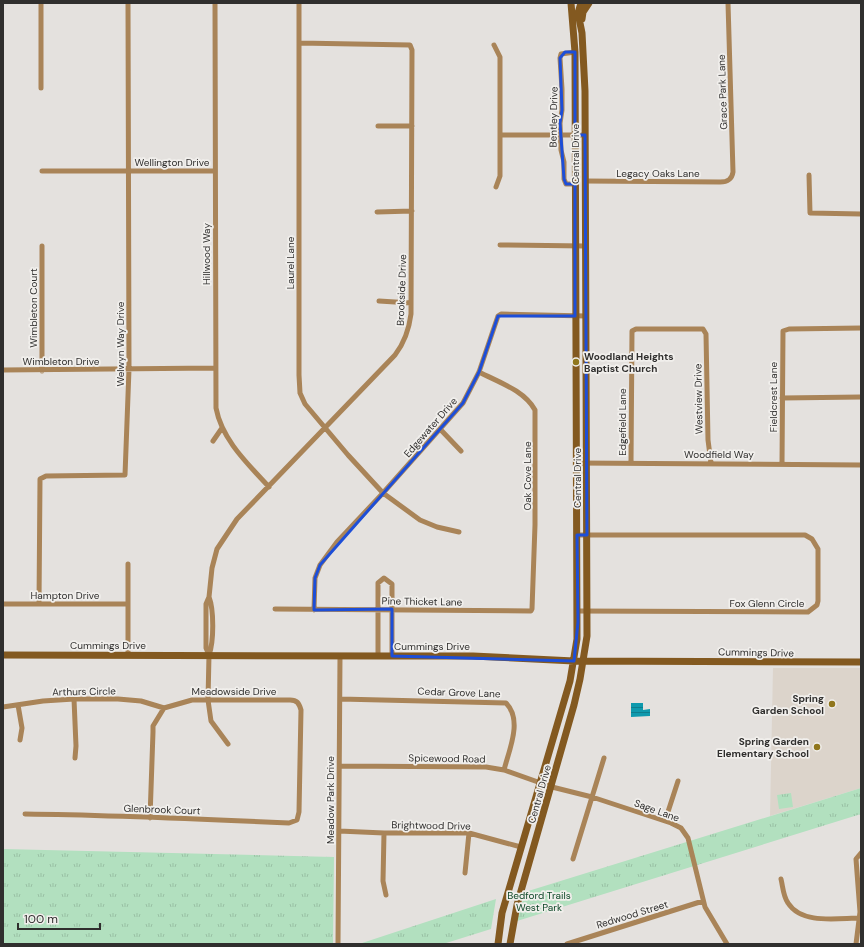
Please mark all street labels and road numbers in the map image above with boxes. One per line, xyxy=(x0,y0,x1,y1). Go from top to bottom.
street label: Grace Park Lane xyxy=(715,54,730,130)
street label: Bentley Drive xyxy=(546,86,561,148)
street label: Central Drive xyxy=(569,124,582,184)
street label: Wellington Drive xyxy=(135,156,210,169)
street label: Legacy Oaks Lane xyxy=(616,167,700,180)
street label: Hillwood Way xyxy=(200,223,213,285)
street label: Laurel Lane xyxy=(284,236,297,289)
street label: Brookside Drive xyxy=(394,254,409,326)
street label: Wimbleton Court xyxy=(27,268,40,348)
street label: Welwyn Way Drive xyxy=(114,301,127,387)
street label: Wimbleton Drive xyxy=(23,355,100,368)
street label: Fieldcrest Lane xyxy=(767,362,780,432)
street label: Westview Drive xyxy=(691,363,706,434)
street label: Edgefield Lane xyxy=(616,388,629,456)
street label: Edgewater Drive xyxy=(401,395,460,460)
street label: Oak Cove Lane xyxy=(521,441,534,511)
street label: Central Drive xyxy=(571,448,584,508)
street label: Woodfield Way xyxy=(684,448,754,461)
street label: Hampton Drive xyxy=(30,589,100,602)
street label: Pine Thicket Lane xyxy=(382,594,463,609)
street label: Fox Glenn Circle xyxy=(730,597,805,610)
street label: Cummings Drive xyxy=(70,639,146,652)
street label: Cummings Drive xyxy=(394,640,470,653)
street label: Cummings Drive xyxy=(718,645,794,660)
street label: Arthurs Circle xyxy=(52,684,116,699)
street label: Meadowside Drive xyxy=(192,685,277,698)
street label: Cedar Grove Lane xyxy=(417,685,501,700)
street label: Spicewood Road xyxy=(408,751,486,766)
street label: Meadow Park Drive xyxy=(324,756,337,844)
street label: Central Drive xyxy=(525,763,554,825)
street label: Sage Lane xyxy=(632,796,681,825)
street label: Glenbrook Court xyxy=(123,802,201,817)
street label: Brightwood Drive xyxy=(391,818,471,833)
street label: Redwood Street xyxy=(595,897,670,932)

